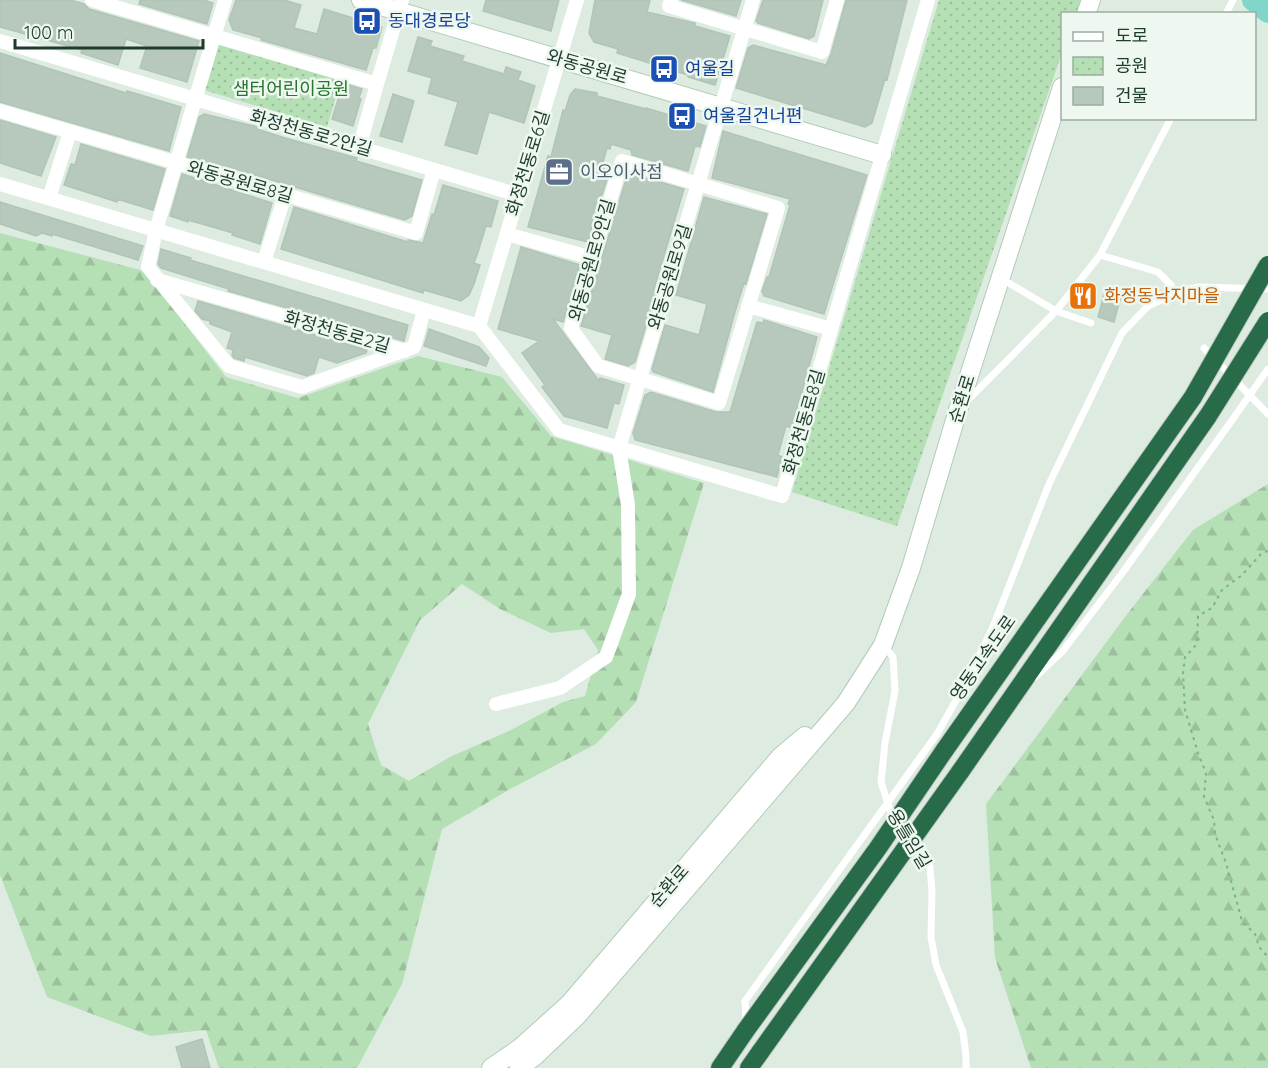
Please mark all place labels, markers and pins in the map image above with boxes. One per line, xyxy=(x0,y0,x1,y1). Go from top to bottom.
bus stop icon: 동대경로당 xyxy=(351,5,383,37)
place label: 동대경로당 xyxy=(388,9,471,32)
bus stop icon: 여울길 xyxy=(648,53,680,85)
place label: 여울길 xyxy=(685,57,735,80)
bus stop icon: 여울길건너편 xyxy=(666,100,698,132)
place label: 여울길건너편 xyxy=(703,104,802,127)
office icon: 이오이사점 xyxy=(543,156,575,188)
place label: 이오이사점 xyxy=(580,160,663,183)
restaurant icon: 화정동낙지마을 xyxy=(1067,280,1099,312)
place label: 화정동낙지마을 xyxy=(1104,284,1220,307)

